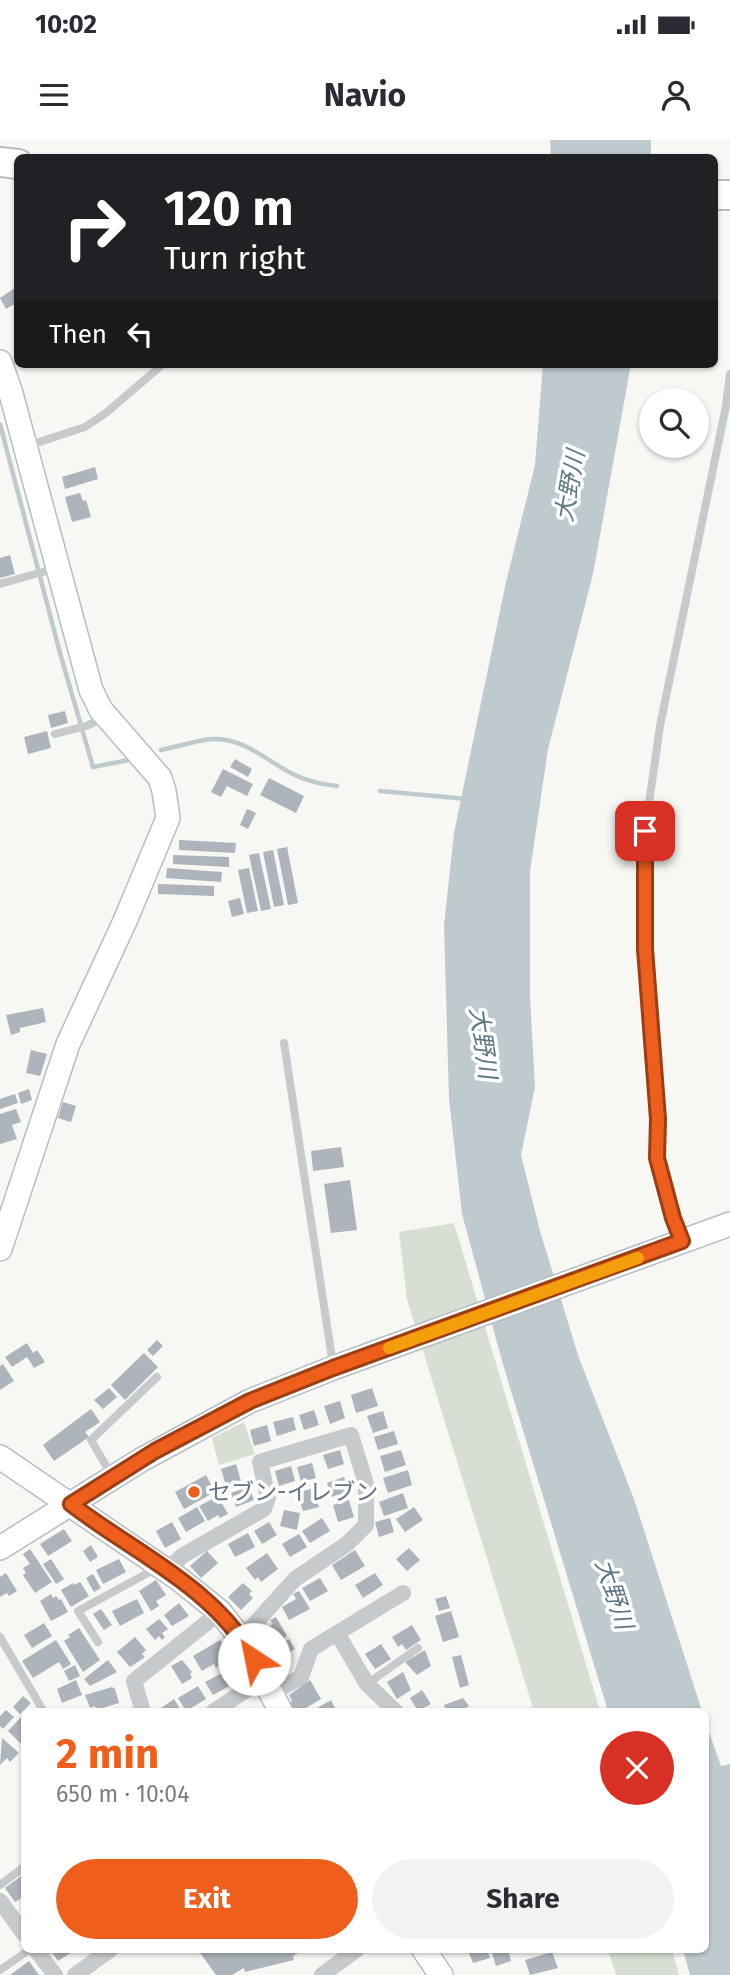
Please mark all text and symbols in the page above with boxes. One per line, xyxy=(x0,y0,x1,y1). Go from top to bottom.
text: 10:02 xyxy=(35,9,97,40)
icon: menu xyxy=(35,76,73,114)
text: Navio xyxy=(324,76,406,114)
icon: person xyxy=(657,76,695,114)
text: 120 m xyxy=(164,179,294,238)
icon: right xyxy=(49,182,140,273)
text: Turn right xyxy=(164,239,306,277)
icon: left xyxy=(121,315,159,353)
text: Then xyxy=(49,319,107,350)
map controls xyxy=(639,388,709,458)
button: search xyxy=(639,388,709,458)
water label: 大野川 xyxy=(550,445,591,524)
pin xyxy=(615,801,675,861)
icon: arrive xyxy=(626,812,664,850)
water label: 大野川 xyxy=(464,1005,502,1084)
place label: セブン-イレブン xyxy=(208,1478,378,1506)
marker: セブン-イレブン xyxy=(186,1484,202,1500)
water label: 大野川 xyxy=(590,1555,639,1635)
position arrow xyxy=(217,1622,291,1696)
text: 2 min xyxy=(56,1729,159,1779)
button: close xyxy=(600,1731,674,1805)
text: 650 m · 10:04 xyxy=(56,1780,189,1808)
button: Exit xyxy=(56,1859,358,1939)
button: Share xyxy=(372,1859,674,1939)

